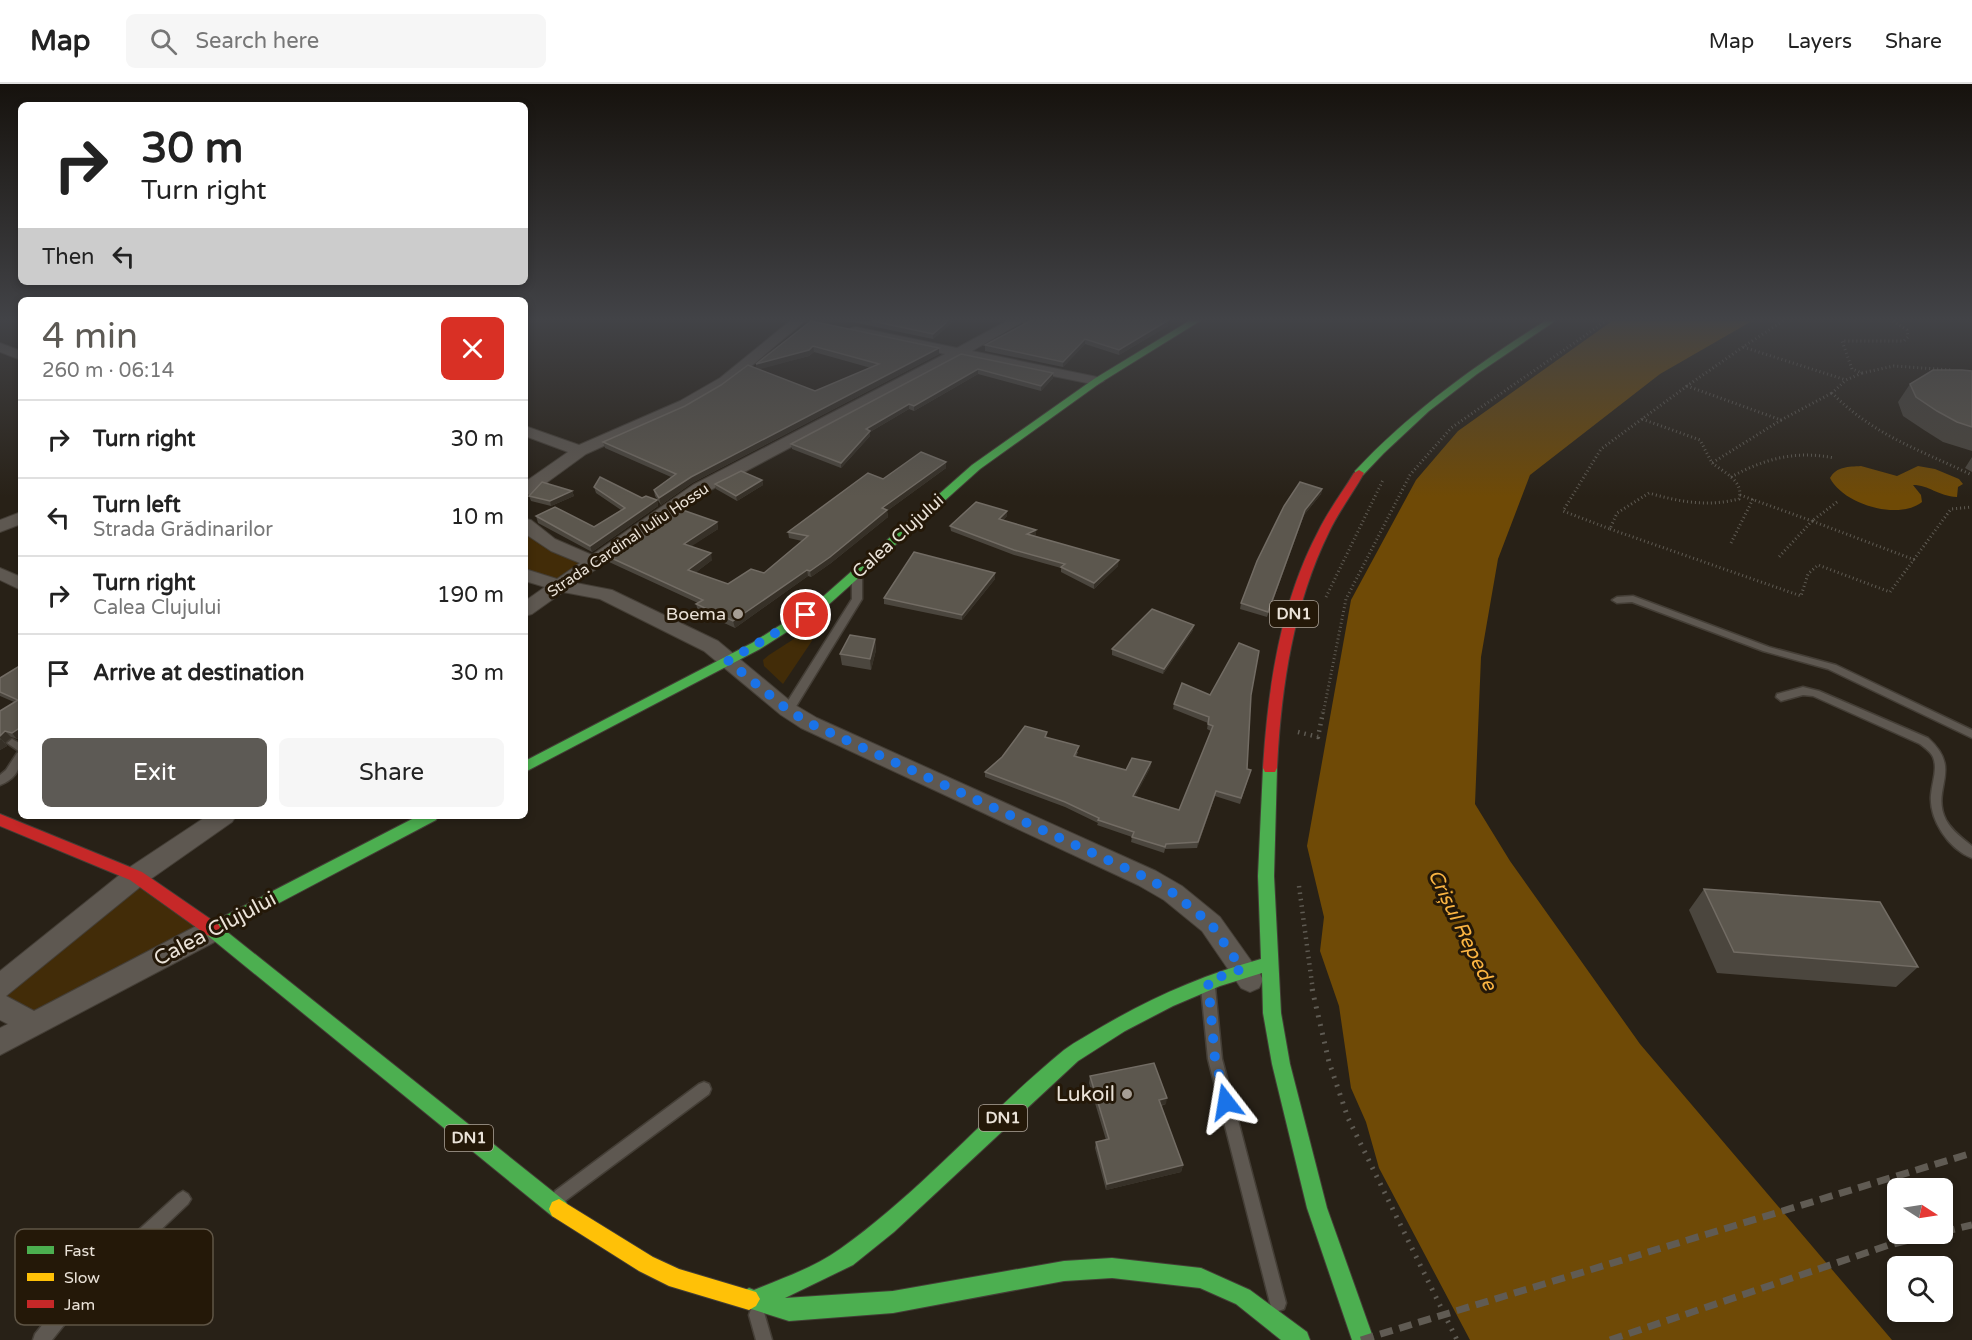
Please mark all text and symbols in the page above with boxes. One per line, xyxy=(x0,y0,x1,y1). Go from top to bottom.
search box xyxy=(126,14,546,68)
text: Map xyxy=(30,24,90,58)
icon: search xyxy=(147,25,180,58)
text: Search here xyxy=(195,28,319,54)
text: Map xyxy=(1709,29,1754,54)
text: Layers xyxy=(1787,29,1852,54)
text: Share xyxy=(1885,29,1942,54)
text: 30 m xyxy=(141,123,243,174)
icon: right xyxy=(42,126,120,204)
text: Turn right xyxy=(141,174,267,207)
icon: left xyxy=(107,240,140,273)
text: Then xyxy=(42,244,95,270)
text: 4 min xyxy=(42,315,138,358)
button: close xyxy=(441,317,504,380)
text: 260 m · 06:14 xyxy=(42,359,174,383)
icon: right xyxy=(42,423,75,456)
text: Turn right xyxy=(93,426,195,452)
text: 30 m xyxy=(450,426,504,452)
street label: Strada Cardinal Iuliu Hossu xyxy=(544,479,712,601)
street label: Calea Clujului xyxy=(848,489,948,583)
text: Turn left xyxy=(93,492,181,518)
icon: left xyxy=(42,501,75,534)
text: 10 m xyxy=(450,504,504,530)
text: Strada Grădinarilor xyxy=(93,518,273,542)
text: Turn right xyxy=(93,570,195,596)
icon: right xyxy=(42,579,75,612)
text: 190 m xyxy=(437,582,504,608)
pin xyxy=(780,589,831,640)
text: Calea Clujului xyxy=(93,596,221,620)
icon: arrive xyxy=(789,598,822,631)
road number: DN1 xyxy=(1270,601,1318,627)
place label: Boema xyxy=(666,603,726,625)
marker: Boema xyxy=(731,607,745,621)
icon: arrive xyxy=(42,657,75,690)
text: Arrive at destination xyxy=(93,660,304,686)
text: 30 m xyxy=(450,660,504,686)
button: Exit xyxy=(42,738,267,807)
button: Share xyxy=(279,738,504,807)
water label: Crișul Repede xyxy=(1422,866,1502,996)
street label: Calea Clujului xyxy=(150,886,280,972)
position arrow xyxy=(1194,1070,1258,1134)
place label: Lukoil xyxy=(1056,1082,1115,1107)
marker: Lukoil xyxy=(1120,1087,1134,1101)
road number: DN1 xyxy=(979,1105,1027,1131)
road number: DN1 xyxy=(445,1125,493,1151)
north arrow xyxy=(1887,1178,1953,1244)
map controls xyxy=(1887,1178,1953,1322)
legend xyxy=(15,1229,213,1325)
text: Fast xyxy=(64,1241,95,1261)
button: search xyxy=(1887,1256,1953,1322)
text: Slow xyxy=(64,1268,100,1288)
text: Jam xyxy=(64,1295,95,1315)

